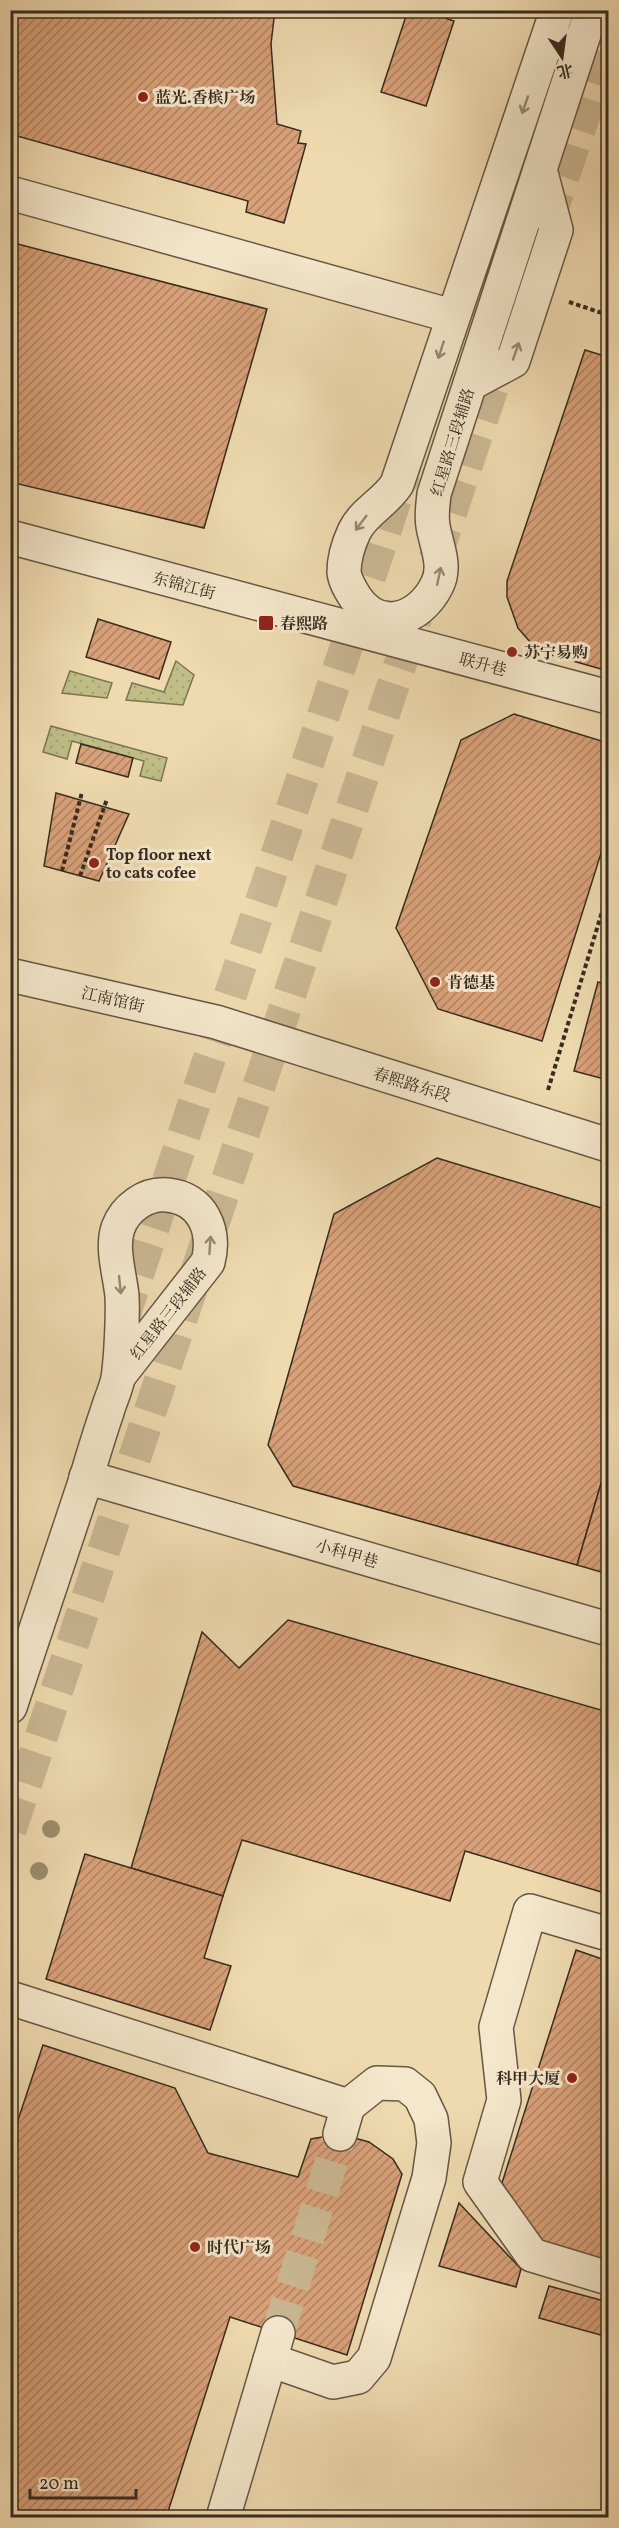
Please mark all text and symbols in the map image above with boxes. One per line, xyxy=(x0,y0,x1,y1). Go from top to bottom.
north arrow xyxy=(532,27,592,87)
text: 北 xyxy=(555,57,575,82)
place label: 蓝光.香槟广场 xyxy=(155,88,256,110)
marker: 蓝光.香槟广场 xyxy=(136,90,150,104)
one-way arrow xyxy=(518,96,529,114)
one-way arrow xyxy=(435,340,446,359)
one-way arrow xyxy=(511,343,522,361)
street label: 红星路三段辅路 xyxy=(427,386,481,499)
one-way arrow xyxy=(354,514,367,530)
one-way arrow xyxy=(434,567,445,586)
street label: 东锦江街 xyxy=(150,568,217,606)
marker: 春熙路 xyxy=(257,614,275,632)
place label: 春熙路 xyxy=(280,614,328,636)
place label: 苏宁易购 xyxy=(524,643,588,665)
marker: 苏宁易购 xyxy=(505,645,519,659)
street label: 联升巷 xyxy=(456,649,509,683)
place label: Top floor next to cats cofee xyxy=(106,845,211,885)
marker: Top floor next to cats cofee xyxy=(87,856,101,870)
place label: 肯德基 xyxy=(447,973,495,995)
marker: 肯德基 xyxy=(428,975,442,989)
street label: 江南馆街 xyxy=(79,983,146,1019)
street label: 春熙路东段 xyxy=(370,1064,453,1108)
one-way arrow xyxy=(205,1236,216,1255)
street label: 红星路三段辅路 xyxy=(126,1263,213,1365)
one-way arrow xyxy=(115,1274,126,1294)
street label: 小科甲巷 xyxy=(313,1536,380,1574)
place label: 科甲大厦 xyxy=(496,2069,560,2091)
marker: 科甲大厦 xyxy=(565,2071,579,2085)
place label: 时代广场 xyxy=(207,2238,271,2260)
marker: 时代广场 xyxy=(188,2240,202,2254)
scale bar xyxy=(30,2462,136,2500)
text: 20 m xyxy=(39,2472,79,2497)

